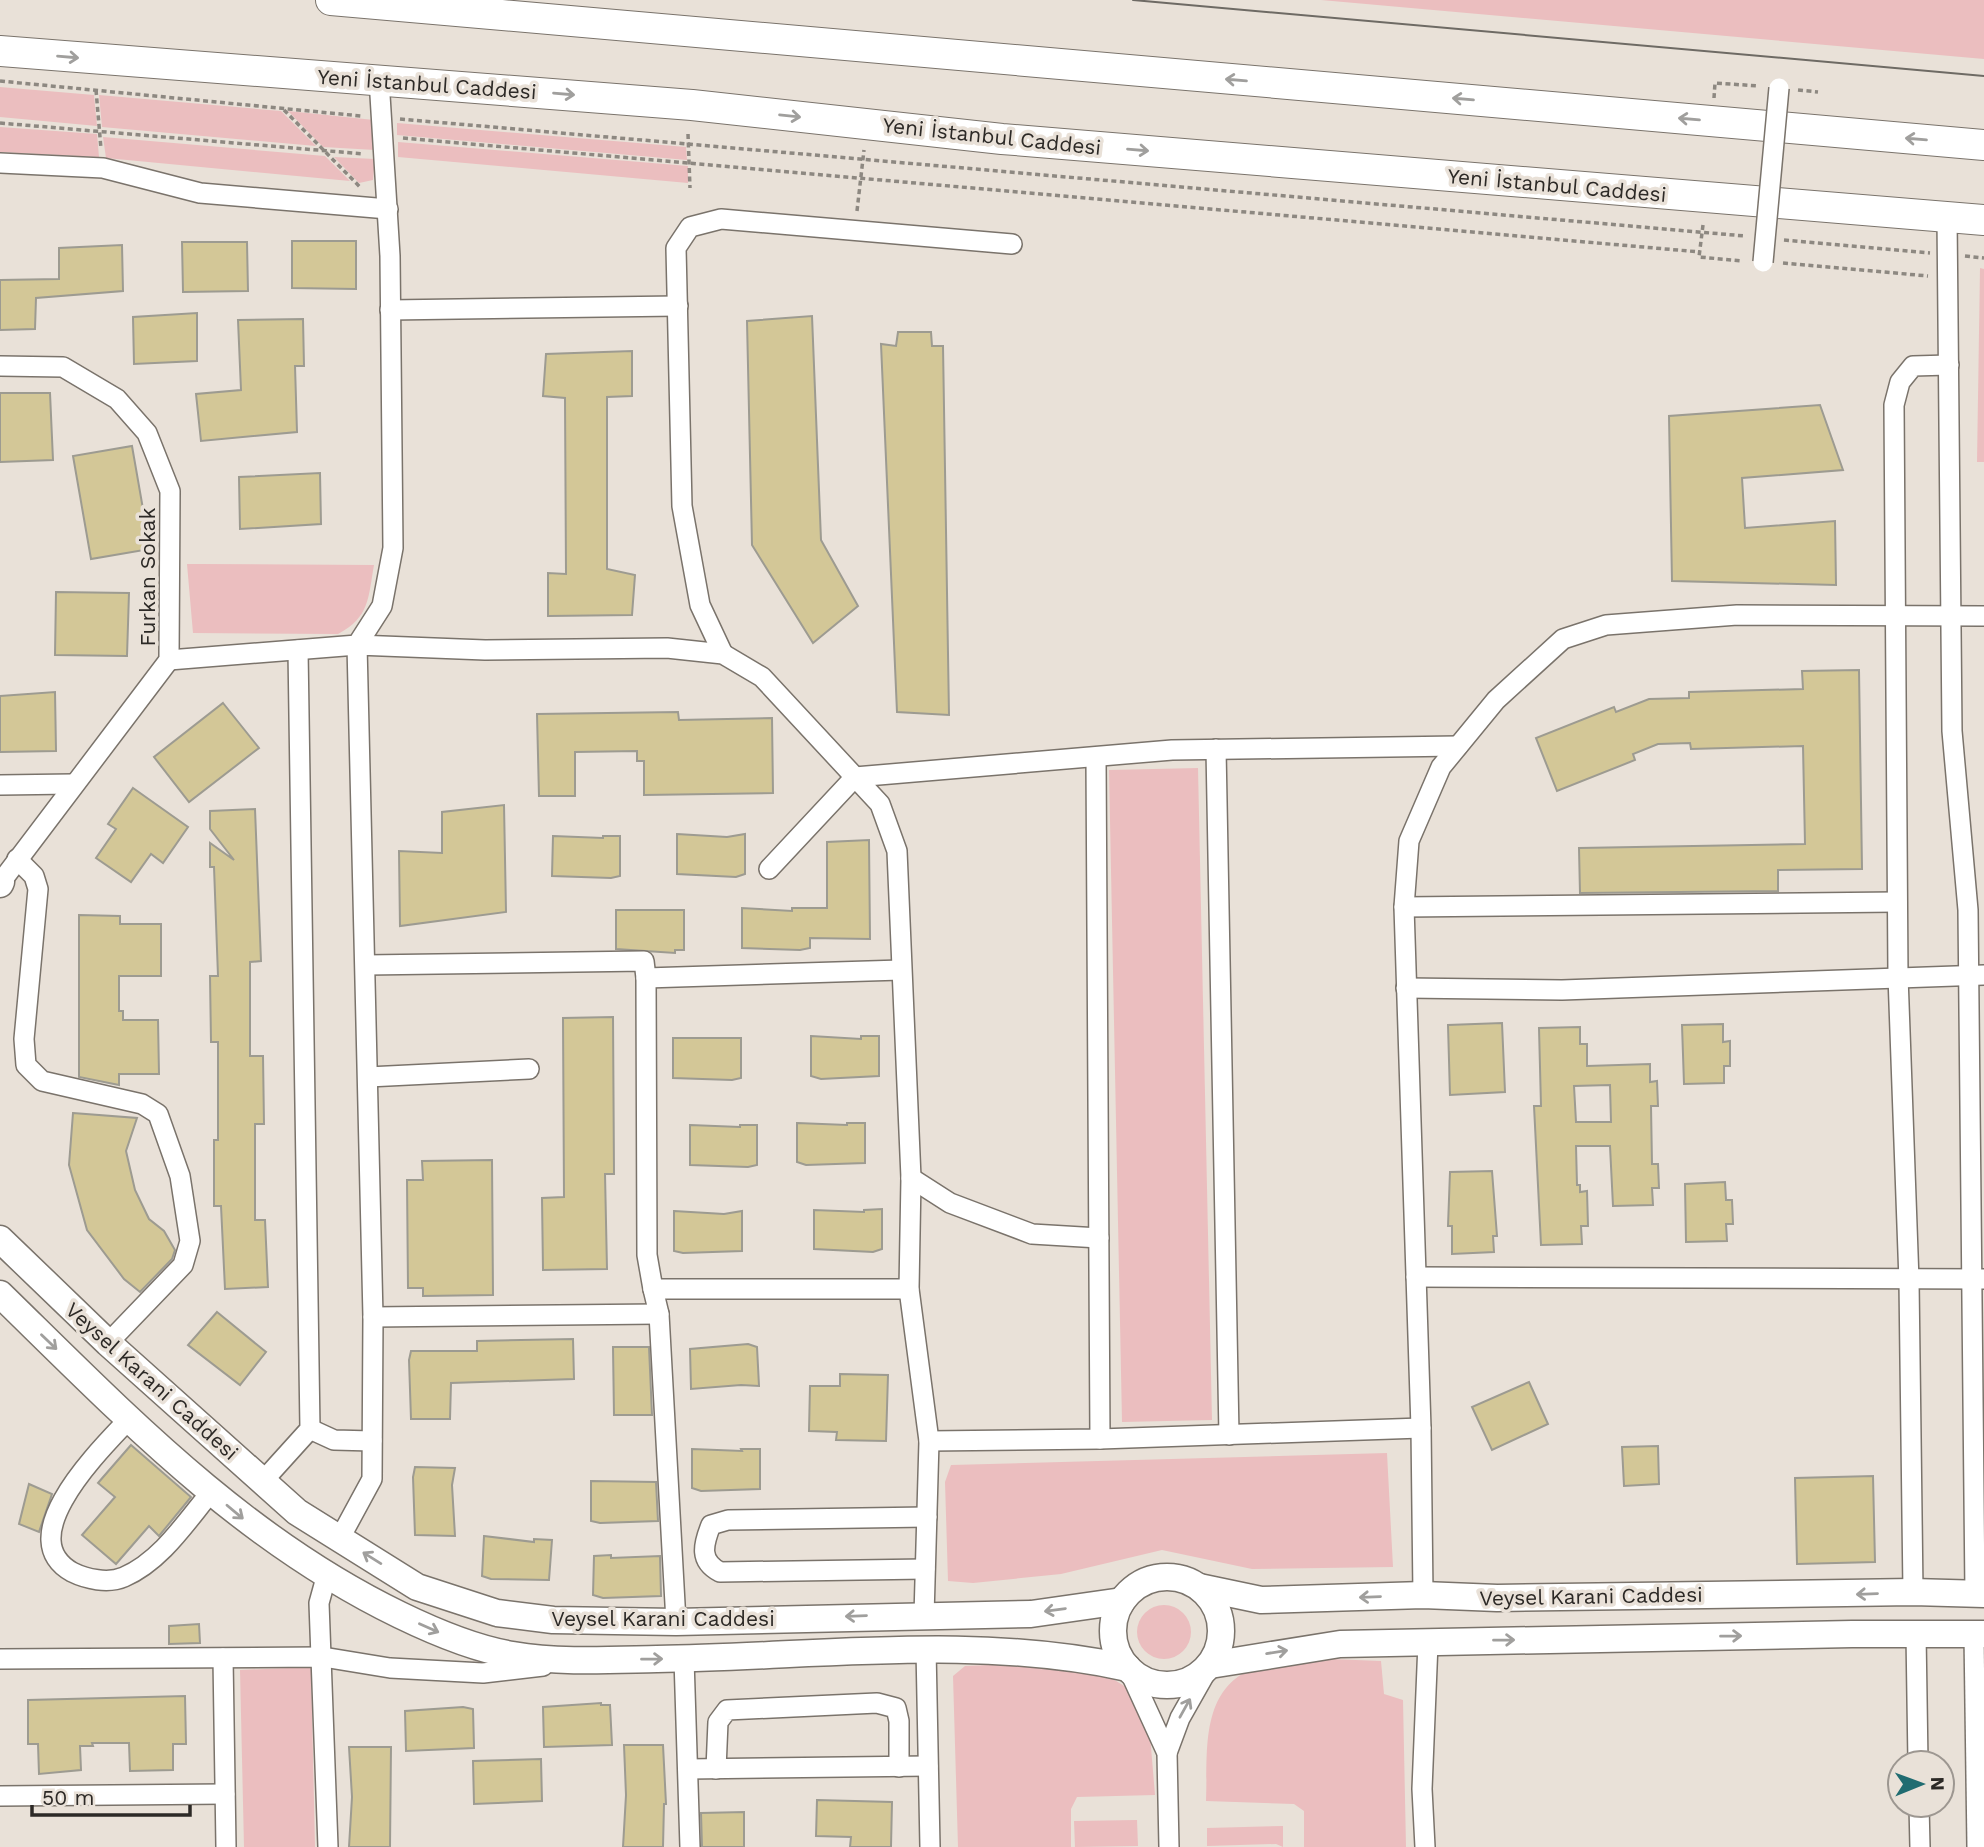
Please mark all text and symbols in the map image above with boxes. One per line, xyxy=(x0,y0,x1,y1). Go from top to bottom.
one-way arrow xyxy=(56,51,79,64)
street label: Yeni İstanbul Caddesi xyxy=(317,64,537,104)
one-way arrow xyxy=(1225,73,1248,86)
one-way arrow xyxy=(552,88,574,101)
one-way arrow xyxy=(1452,93,1475,106)
one-way arrow xyxy=(778,109,801,122)
street label: Yeni İstanbul Caddesi xyxy=(882,112,1102,160)
one-way arrow xyxy=(1679,112,1701,125)
one-way arrow xyxy=(1905,132,1928,145)
one-way arrow xyxy=(1127,144,1149,157)
street label: Yeni İstanbul Caddesi xyxy=(1447,163,1667,207)
street label: Furkan Sokak xyxy=(135,508,160,646)
street label: Veysel Karani Caddesi xyxy=(61,1297,243,1465)
one-way arrow xyxy=(40,1333,57,1350)
one-way arrow xyxy=(225,1504,243,1519)
one-way arrow xyxy=(363,1551,382,1566)
street label: Veysel Karani Caddesi xyxy=(1479,1582,1703,1610)
one-way arrow xyxy=(1856,1587,1879,1601)
one-way arrow xyxy=(1359,1590,1382,1604)
one-way arrow xyxy=(1044,1604,1067,1617)
street label: Veysel Karani Caddesi xyxy=(551,1606,775,1631)
one-way arrow xyxy=(845,1609,868,1622)
one-way arrow xyxy=(418,1622,439,1635)
one-way arrow xyxy=(1719,1629,1742,1643)
one-way arrow xyxy=(1492,1633,1515,1647)
one-way arrow xyxy=(1265,1645,1288,1658)
one-way arrow xyxy=(640,1652,663,1666)
one-way arrow xyxy=(1179,1698,1193,1719)
north arrow xyxy=(1886,1749,1956,1819)
scale bar xyxy=(32,1773,189,1817)
text: N xyxy=(1926,1776,1949,1791)
text: 50 m xyxy=(42,1785,94,1810)

